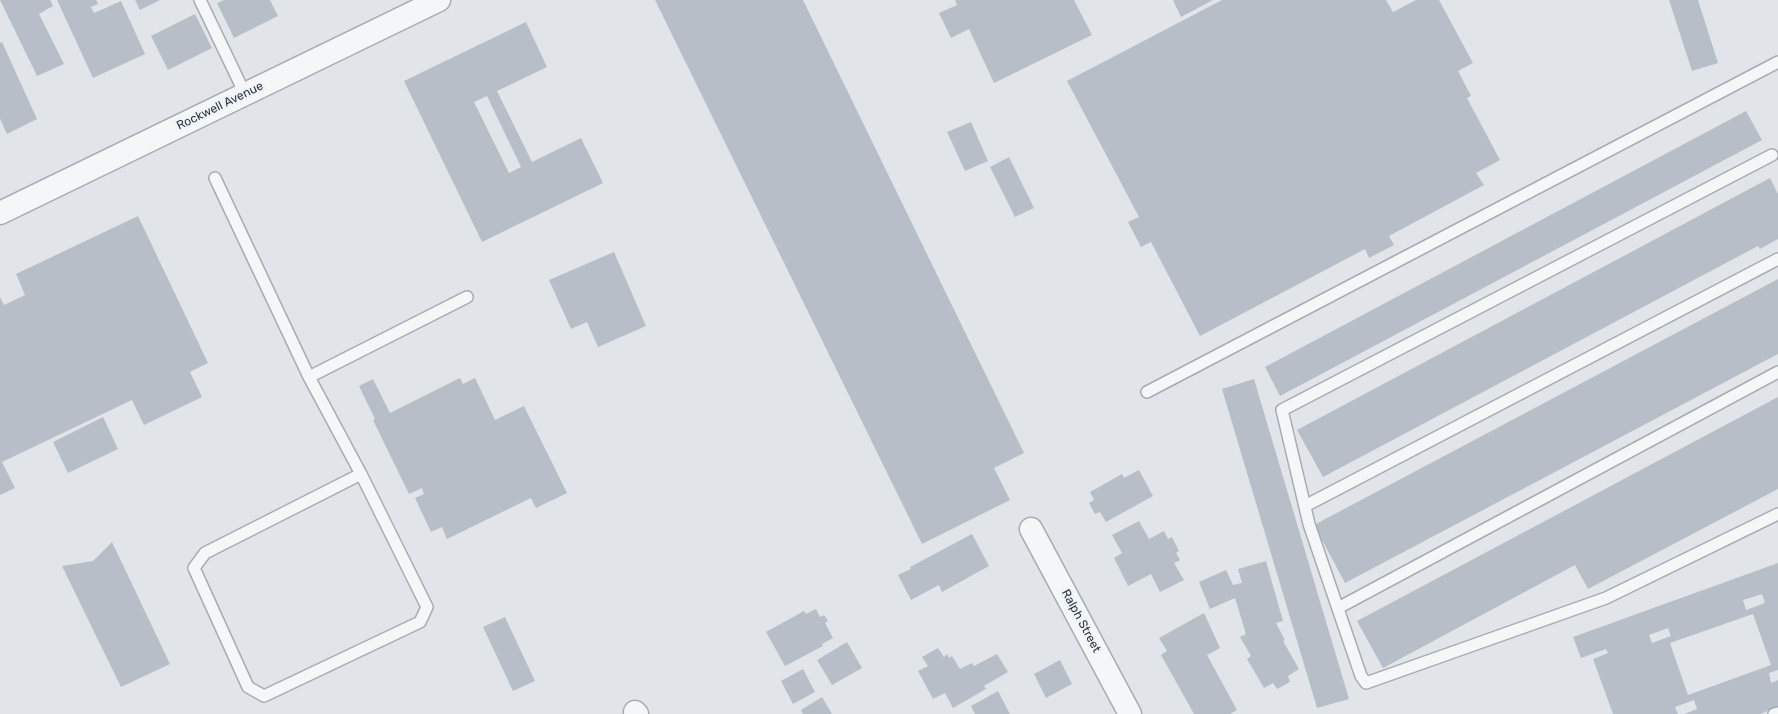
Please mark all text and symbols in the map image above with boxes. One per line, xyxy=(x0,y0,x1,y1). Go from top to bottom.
street label: Rockwell Avenue xyxy=(174,79,266,133)
street label: Ralph Street xyxy=(1058,587,1104,655)

